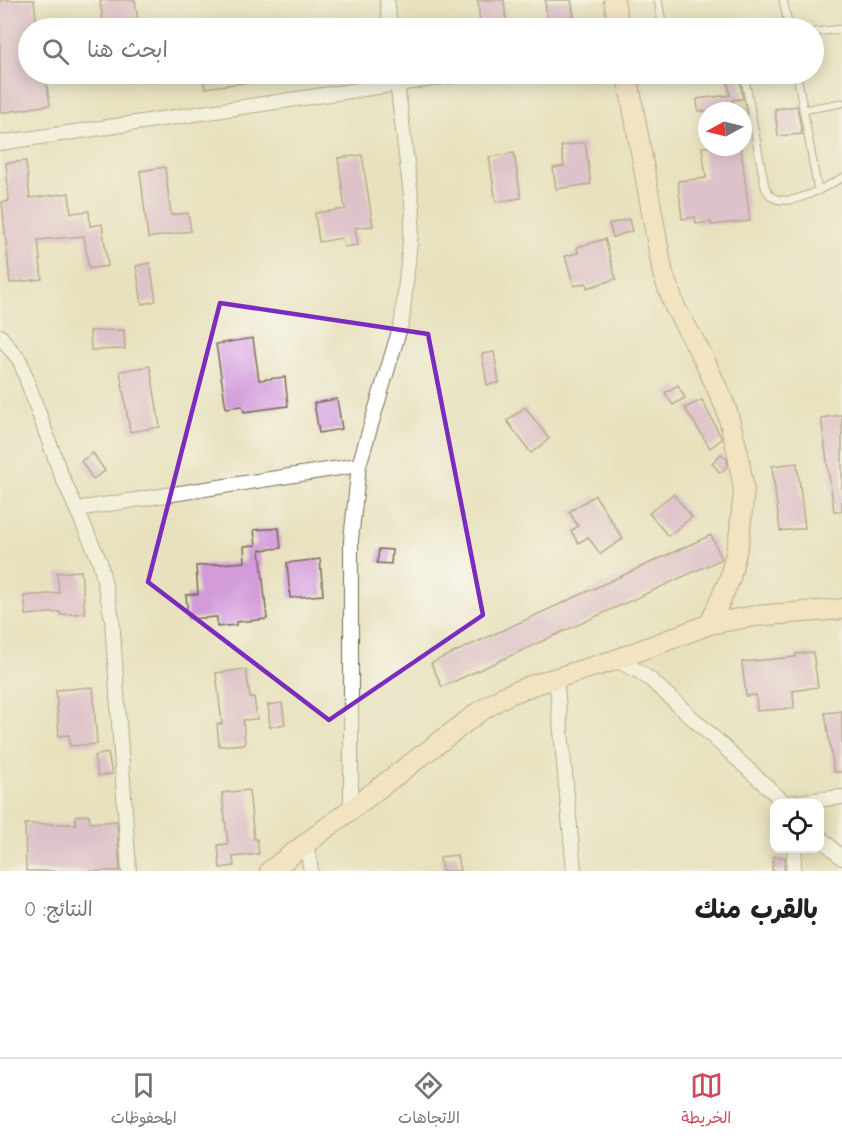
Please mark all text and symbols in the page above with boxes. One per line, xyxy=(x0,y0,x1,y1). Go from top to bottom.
search box xyxy=(18,18,824,84)
icon: search xyxy=(39,35,72,68)
text: ابحث هنا xyxy=(87,37,168,63)
north arrow xyxy=(698,102,752,156)
map controls xyxy=(770,799,824,853)
button: locate xyxy=(770,799,824,853)
text: بالقرب منك xyxy=(695,895,818,925)
text: النتائج: 0 xyxy=(24,898,93,921)
tab: المحفوظات xyxy=(111,1069,177,1132)
tab: الاتجاهات xyxy=(398,1069,460,1132)
tab: الخريطة xyxy=(681,1069,731,1132)

